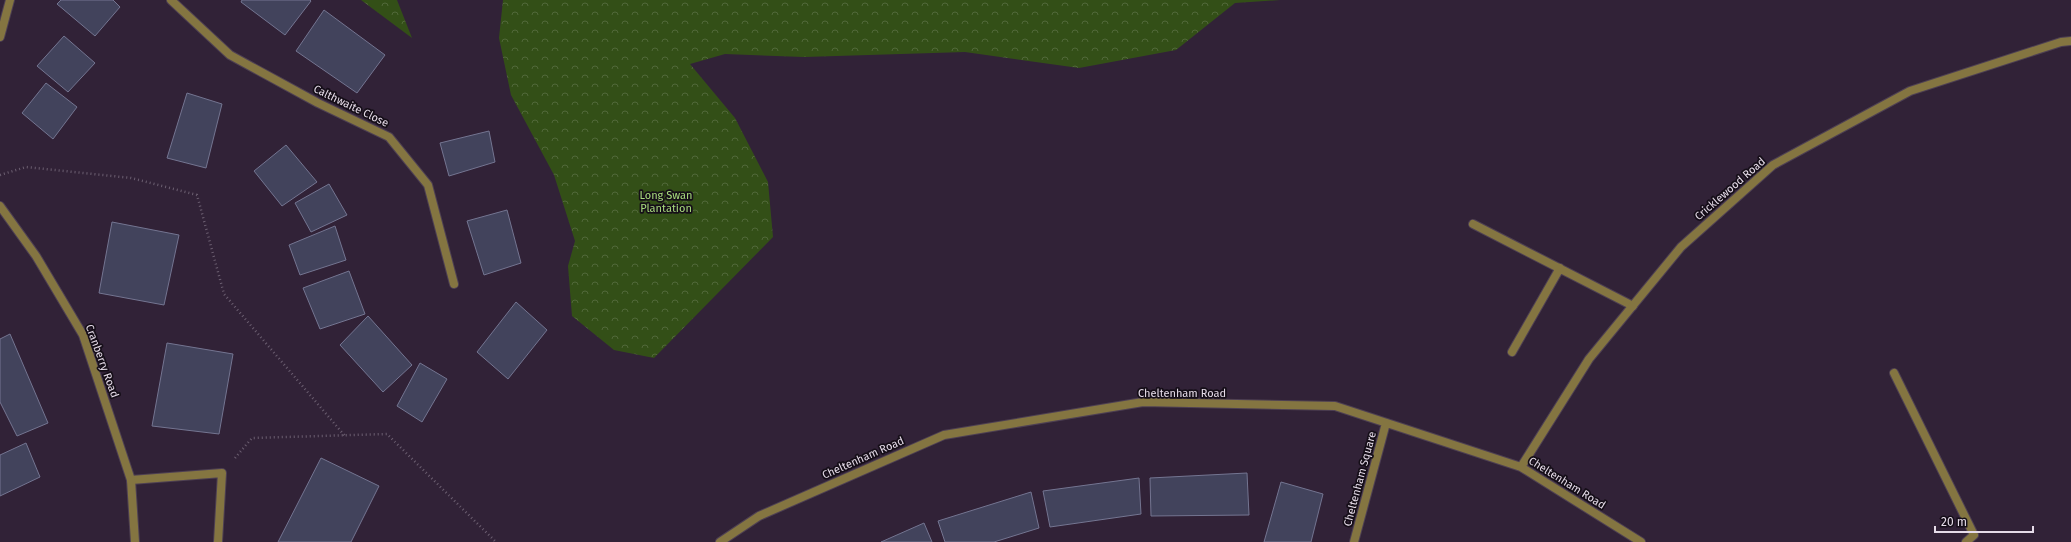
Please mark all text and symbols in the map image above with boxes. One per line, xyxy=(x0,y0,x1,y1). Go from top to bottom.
street label: Calthwaite Close xyxy=(311,82,391,130)
street label: Cricklewood Road xyxy=(1692,155,1768,223)
park label: Long Swan Plantation xyxy=(640,189,692,215)
street label: Cranberry Road xyxy=(83,323,121,399)
street label: Cheltenham Road xyxy=(1138,387,1226,400)
street label: Cheltenham Square xyxy=(1341,430,1379,528)
street label: Cheltenham Road xyxy=(820,434,906,482)
street label: Cheltenham Road xyxy=(1526,454,1608,512)
scale bar xyxy=(1935,508,2033,534)
text: 20 m xyxy=(1941,515,1967,529)

